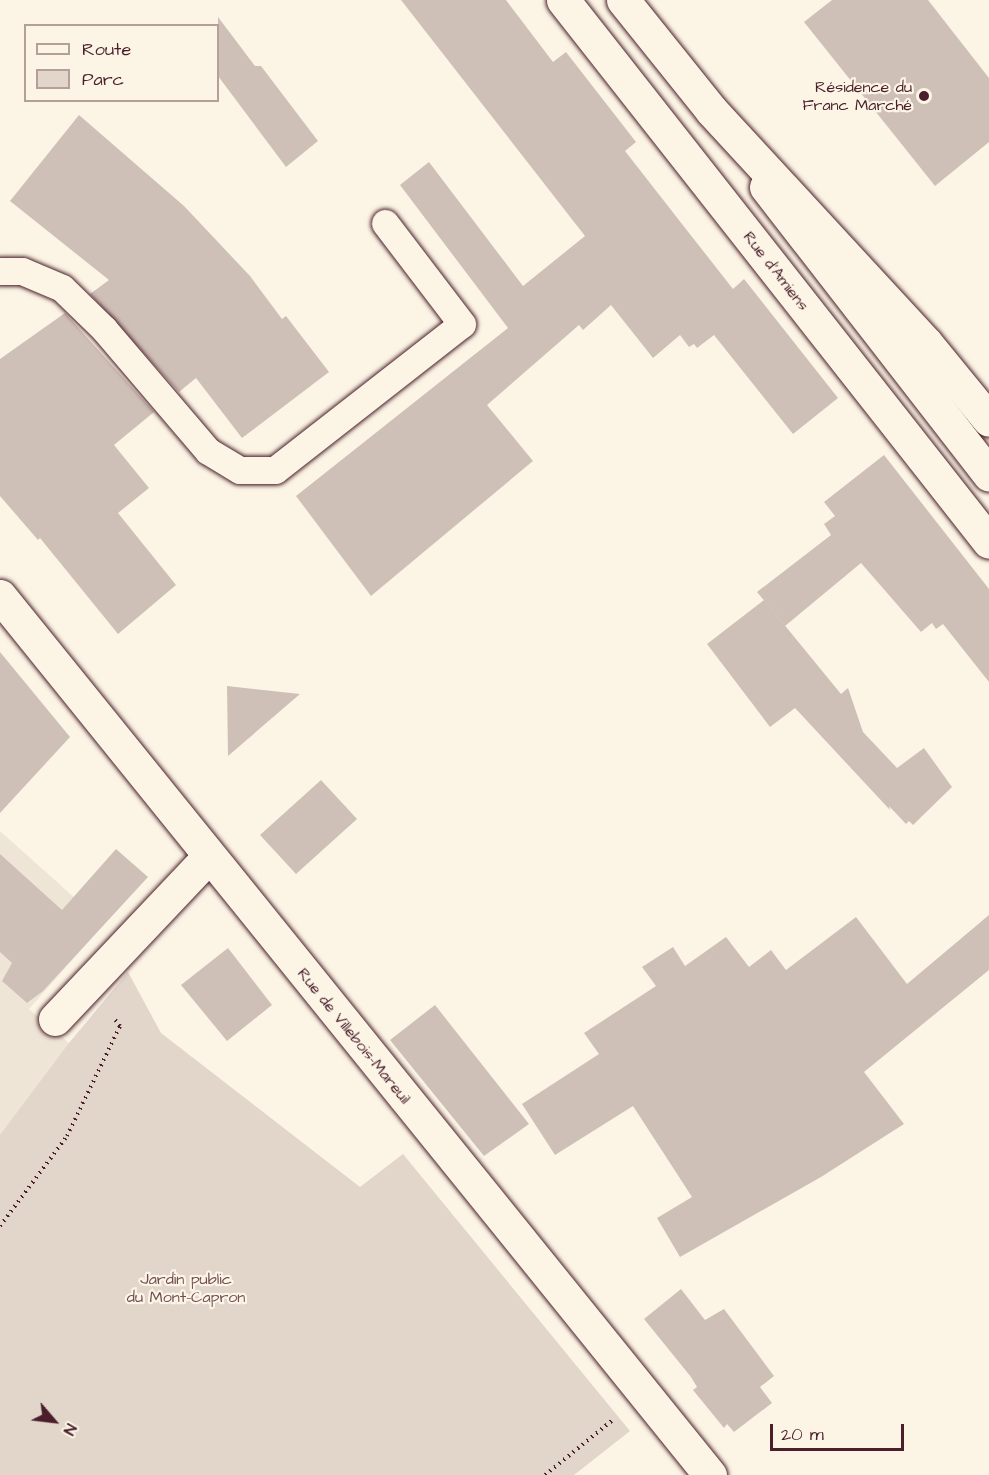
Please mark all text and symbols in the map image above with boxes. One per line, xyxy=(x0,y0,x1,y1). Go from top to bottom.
legend xyxy=(24,24,219,102)
text: Route xyxy=(82,37,131,62)
text: Parc xyxy=(82,67,124,92)
place label: Résidence du Franc Marché xyxy=(803,77,912,115)
marker: Résidence du Franc Marché xyxy=(917,89,931,103)
street label: Rue d'Amiens xyxy=(739,228,813,314)
street label: Rue de Villebois-Mareuil xyxy=(293,964,415,1108)
park label: Jardin public du Mont-Capron xyxy=(127,1269,245,1307)
north arrow xyxy=(24,1391,84,1451)
scale bar xyxy=(773,1412,906,1450)
text: N xyxy=(58,1420,82,1439)
text: 20 m xyxy=(781,1422,824,1447)

